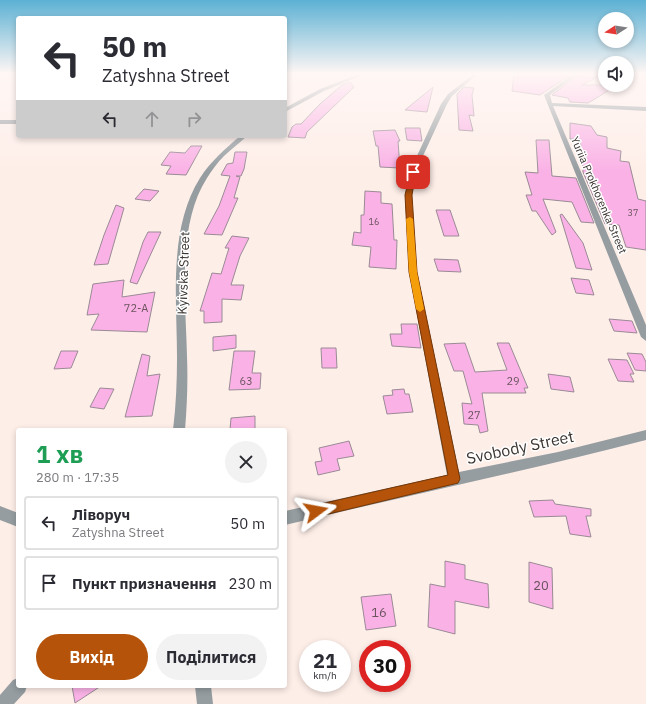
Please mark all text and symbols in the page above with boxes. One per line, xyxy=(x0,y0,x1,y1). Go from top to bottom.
north arrow xyxy=(598,12,634,48)
map controls xyxy=(598,12,634,92)
text: 50 m xyxy=(102,28,167,65)
icon: left xyxy=(36,32,88,84)
button: sound xyxy=(598,56,634,92)
text: Zatyshna Street xyxy=(102,64,230,87)
icon: left xyxy=(99,108,121,130)
icon: ahead xyxy=(141,108,163,130)
icon: right xyxy=(183,108,205,130)
street label: Yuriia Prokhorenka Street xyxy=(568,134,630,256)
pin xyxy=(396,155,430,189)
icon: arrive xyxy=(402,161,424,183)
house number: 37 xyxy=(628,207,638,218)
house number: 16 xyxy=(369,216,379,227)
street label: Kyivska Street xyxy=(174,231,193,315)
house number: 72-А xyxy=(124,301,148,315)
house number: 63 xyxy=(239,374,253,388)
house number: 29 xyxy=(506,374,520,388)
house number: 27 xyxy=(467,408,481,422)
street label: Svobody Street xyxy=(465,426,575,468)
text: 1 хв xyxy=(36,438,83,470)
button: close xyxy=(225,441,267,483)
text: 280 m · 17:35 xyxy=(36,469,119,486)
position arrow xyxy=(295,490,337,532)
text: Ліворуч xyxy=(72,505,130,524)
icon: left xyxy=(38,512,60,534)
text: 50 m xyxy=(230,514,265,533)
text: Zatyshna Street xyxy=(72,524,164,541)
icon: arrive xyxy=(38,572,60,594)
text: Пункт призначення xyxy=(72,574,217,593)
text: 230 m xyxy=(229,574,272,593)
house number: 20 xyxy=(533,577,549,594)
house number: 16 xyxy=(371,604,387,621)
button: Вихід xyxy=(36,634,148,680)
button: Поділитися xyxy=(156,634,267,680)
speed limit sign: 30 xyxy=(359,640,411,692)
text: 21 xyxy=(313,647,337,674)
text: km/h xyxy=(313,669,337,682)

